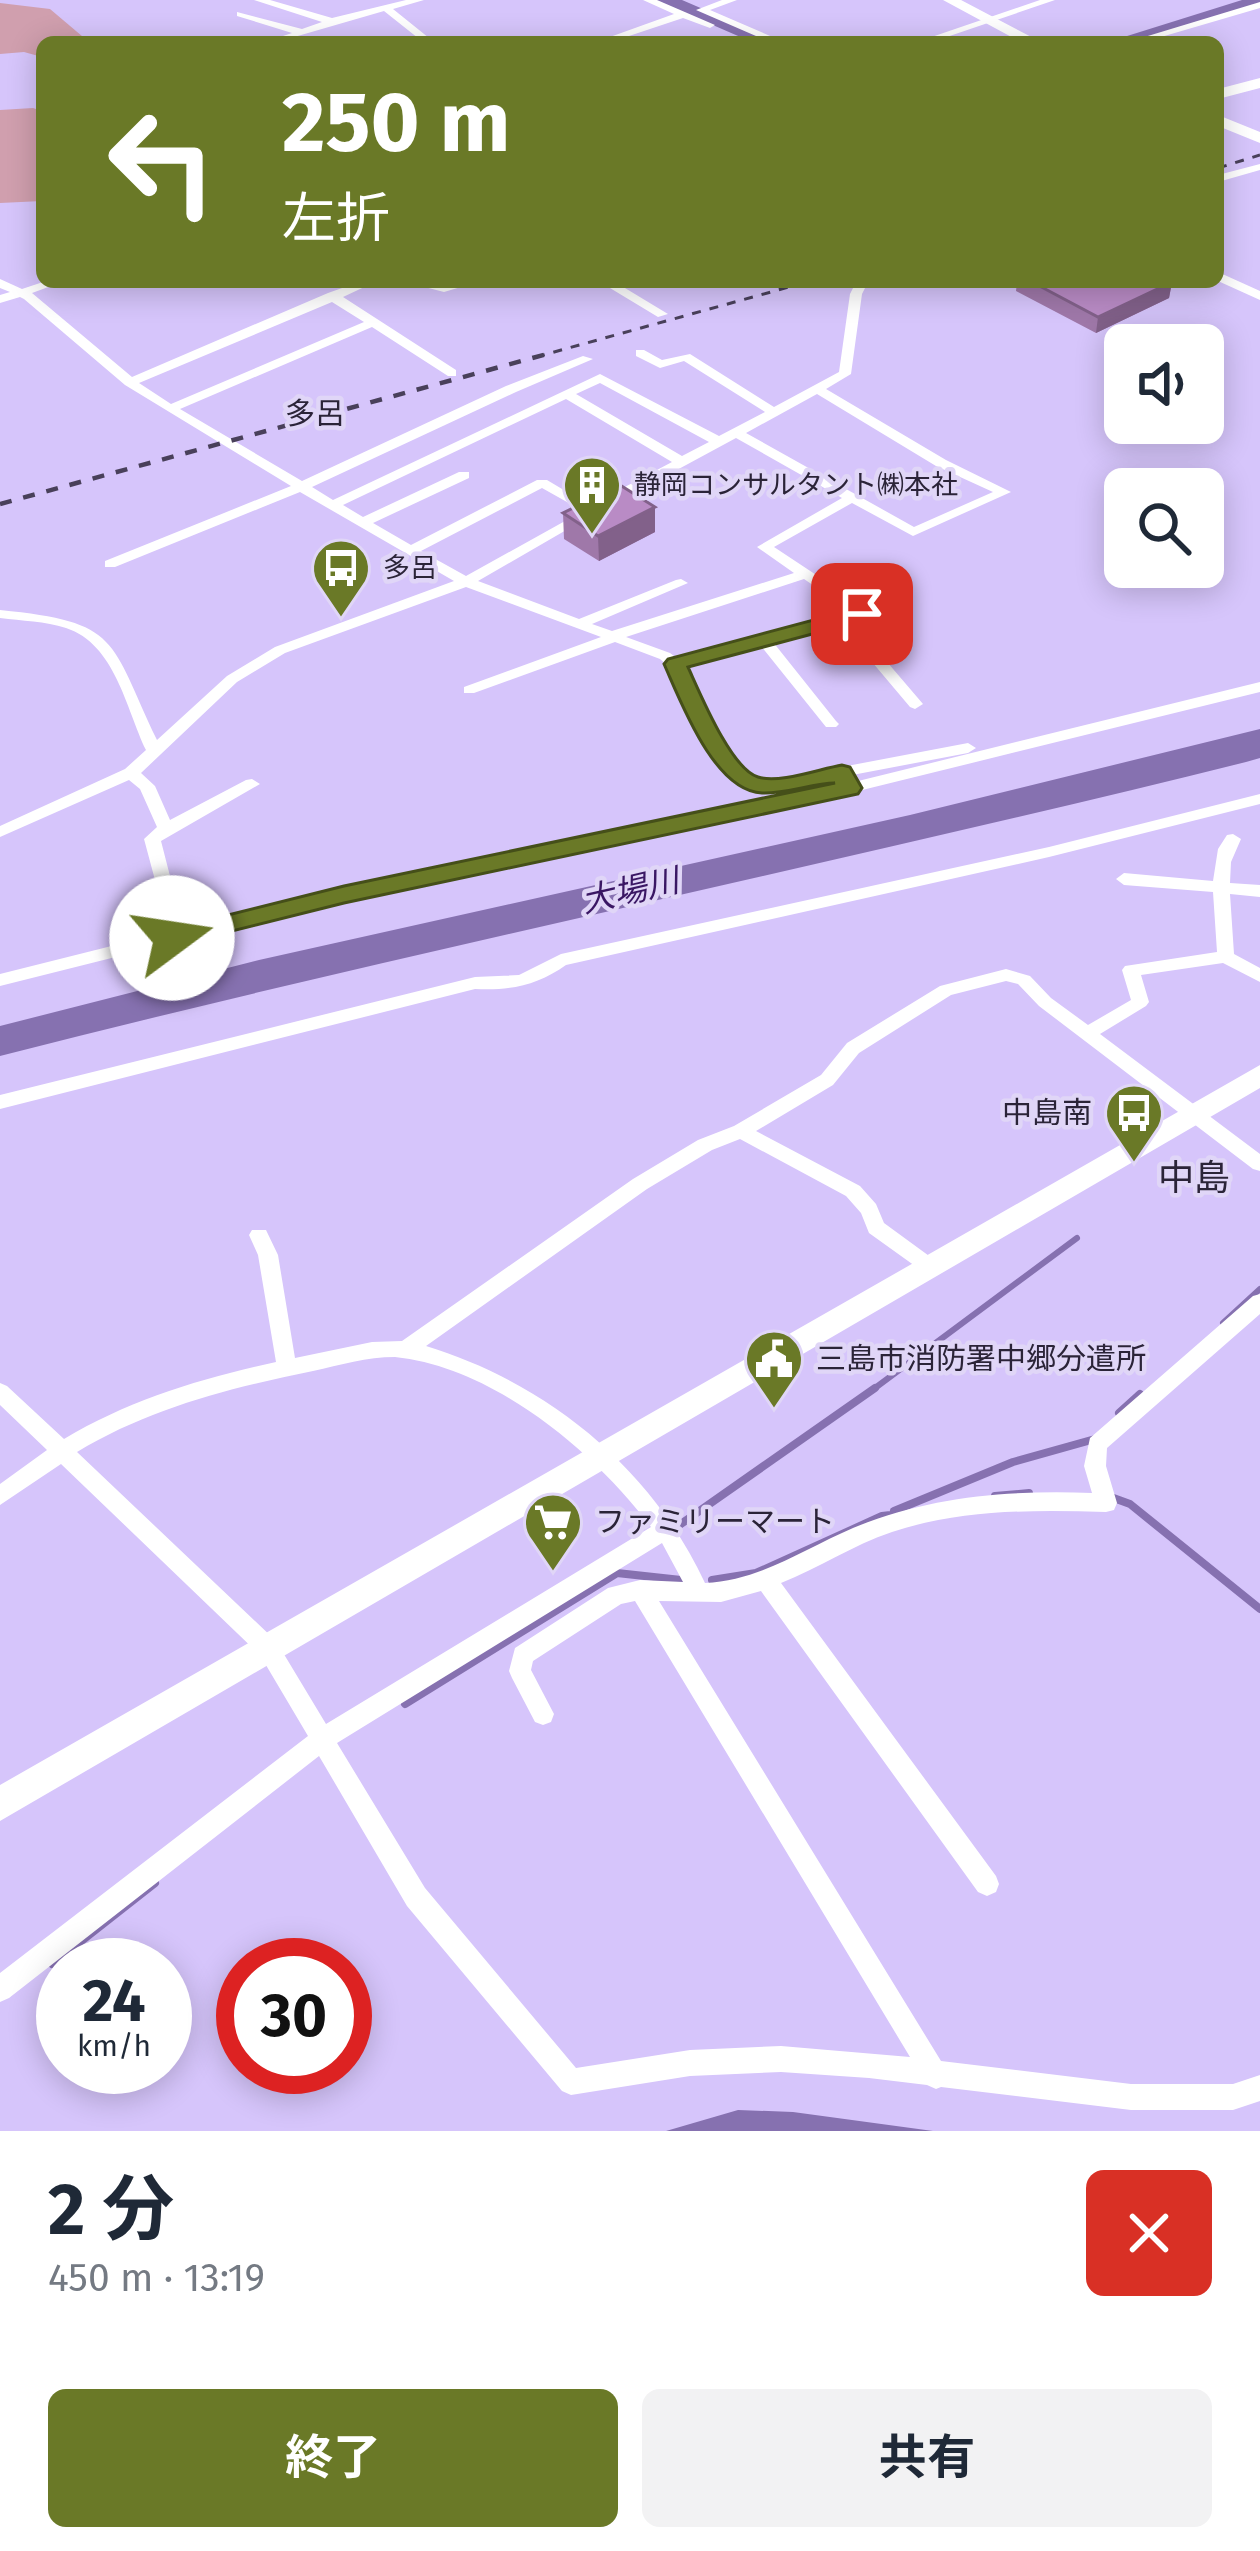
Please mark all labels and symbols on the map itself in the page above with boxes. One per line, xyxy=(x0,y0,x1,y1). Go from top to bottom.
district label: 多呂 xyxy=(285,396,345,432)
building icon: 静岡コンサルタント㈱本社 xyxy=(561,454,623,536)
place label: 静岡コンサルタント㈱本社 xyxy=(634,469,958,501)
bus stop icon: 多呂 xyxy=(310,537,372,619)
place label: 多呂 xyxy=(383,552,437,584)
pin xyxy=(811,563,913,665)
water label: 大場川 xyxy=(577,860,686,922)
position arrow xyxy=(109,875,235,1001)
bus stop icon: 中島南 xyxy=(1103,1082,1165,1164)
place label: 中島南 xyxy=(1002,1095,1092,1131)
district label: 中島 xyxy=(1158,1156,1230,1200)
public building icon: 三島市消防署中郷分遣所 xyxy=(743,1328,805,1410)
place label: 三島市消防署中郷分遣所 xyxy=(816,1341,1146,1377)
supermarket icon: ファミリーマート xyxy=(522,1491,584,1573)
place label: ファミリーマート xyxy=(595,1504,835,1540)
speed limit sign: 30 xyxy=(216,1938,372,2094)

